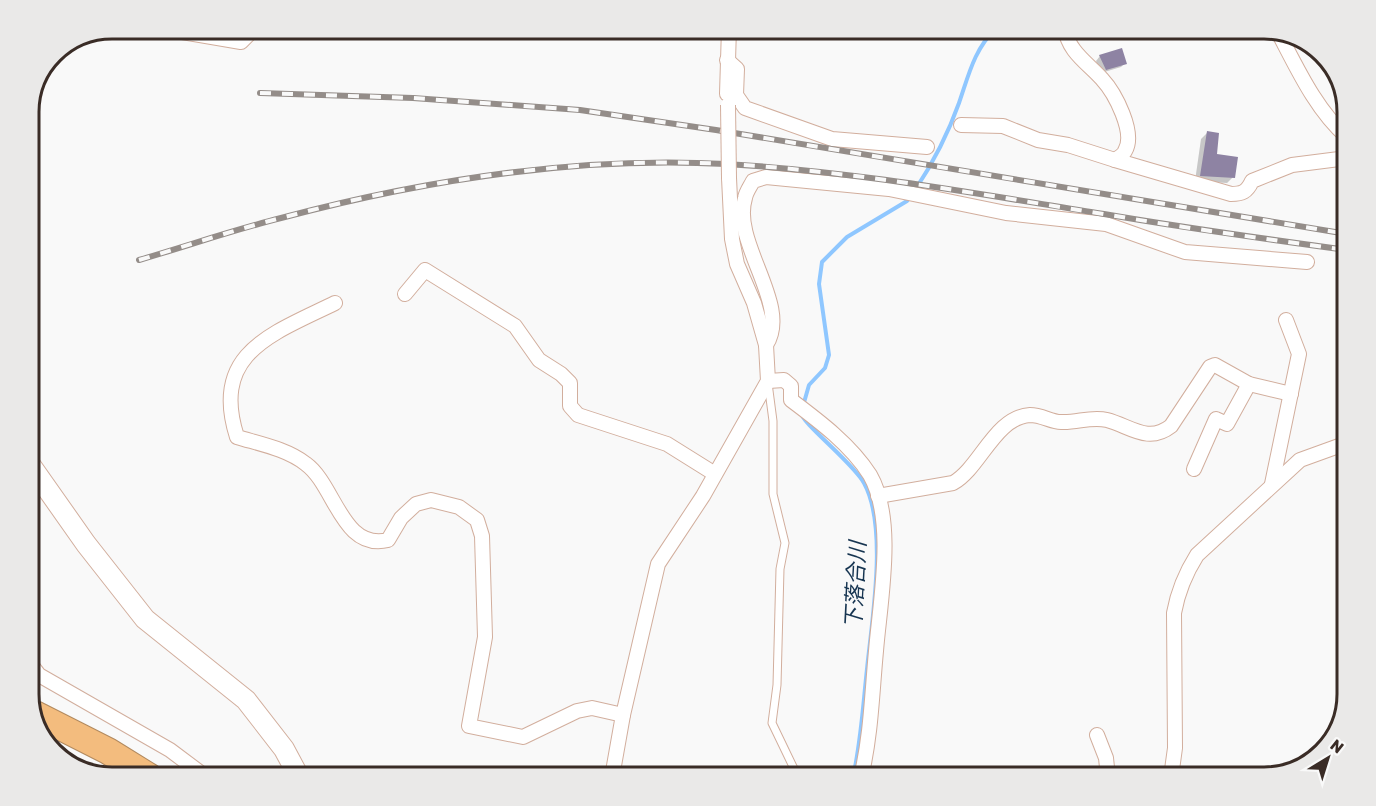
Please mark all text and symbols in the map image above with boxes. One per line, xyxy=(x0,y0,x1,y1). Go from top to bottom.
water label: 下落合川 xyxy=(840,538,871,630)
north arrow xyxy=(1298,728,1358,788)
text: N xyxy=(1327,736,1347,758)

